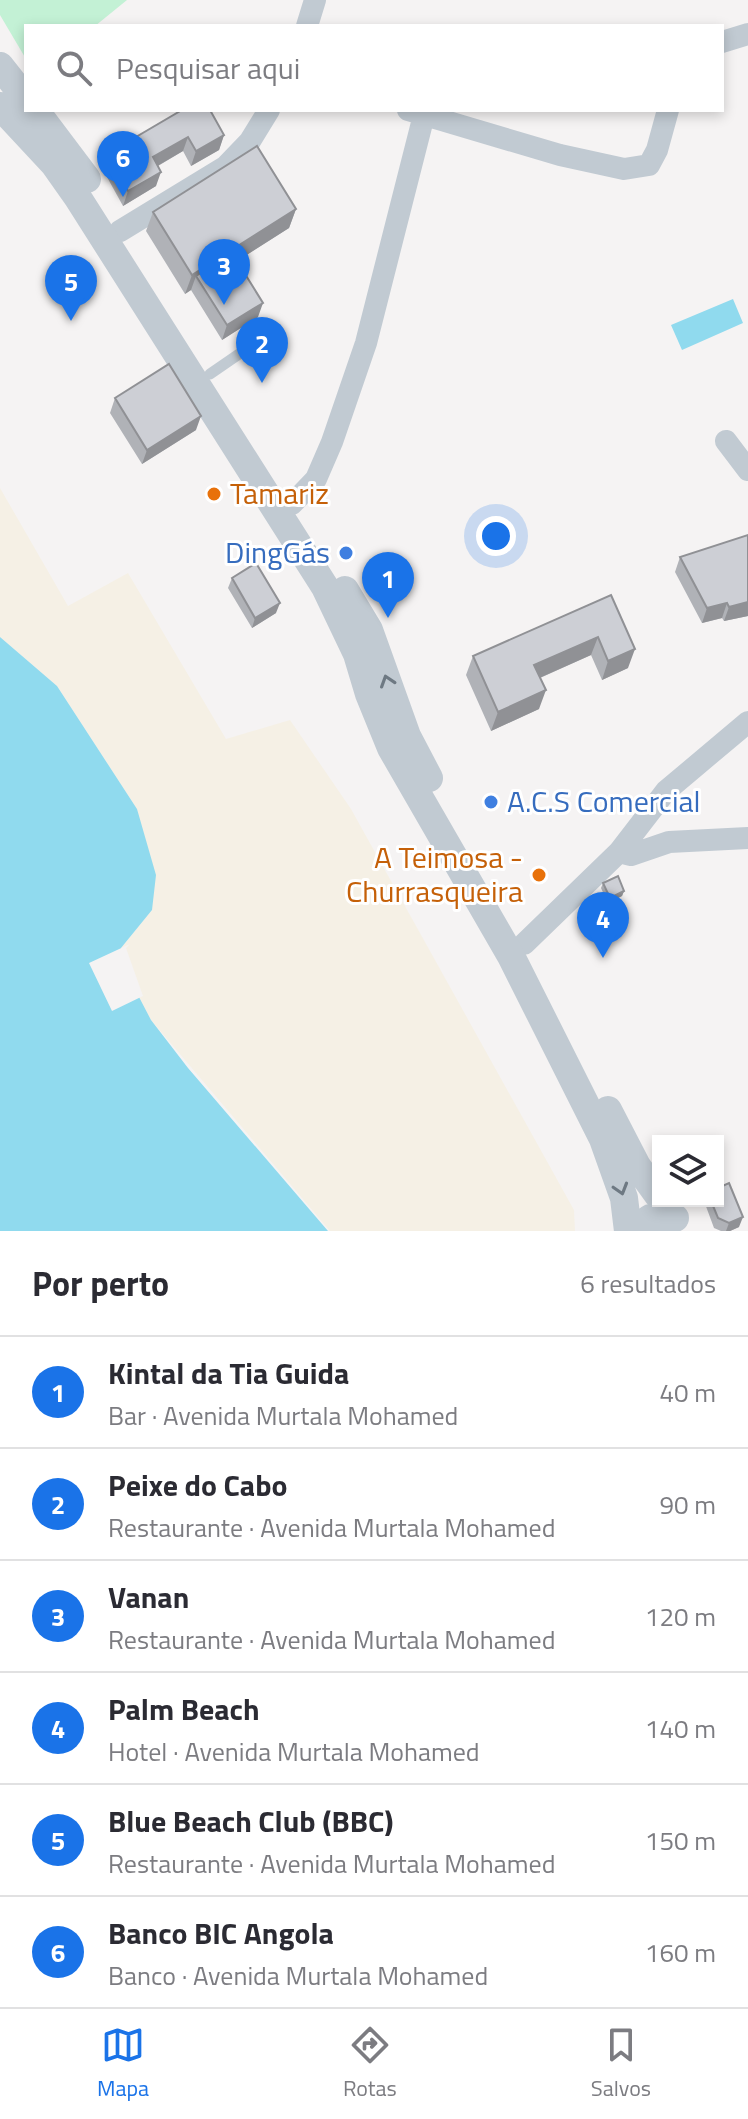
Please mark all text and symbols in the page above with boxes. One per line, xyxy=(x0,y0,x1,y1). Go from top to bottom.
search box xyxy=(24,24,724,112)
text: Pesquisar aqui xyxy=(116,45,300,91)
icon: search xyxy=(52,46,96,90)
pin: 6 xyxy=(97,131,149,197)
pin: 3 xyxy=(198,239,250,305)
pin: 5 xyxy=(45,255,97,321)
pin: 2 xyxy=(236,317,288,383)
place label: Tamariz xyxy=(230,470,329,516)
marker: Tamariz xyxy=(205,485,223,503)
your location xyxy=(476,516,516,556)
place label: DingGás xyxy=(225,529,330,575)
marker: DingGás xyxy=(337,544,355,562)
pin: 1 xyxy=(362,552,414,618)
one-way arrow xyxy=(380,675,396,689)
place label: A.C.S Comercial xyxy=(507,778,700,824)
marker: A.C.S Comercial xyxy=(482,793,500,811)
place label: A Teimosa - Churrasqueira xyxy=(346,834,523,914)
marker: A Teimosa - Churrasqueira xyxy=(530,866,548,884)
pin: 4 xyxy=(577,892,629,958)
map controls xyxy=(652,1135,724,1207)
button: layers xyxy=(652,1135,724,1207)
one-way arrow xyxy=(612,1182,628,1196)
text: Por perto xyxy=(32,1257,169,1309)
text: 6 resultados xyxy=(580,1264,716,1303)
text: Kintal da Tia Guida xyxy=(108,1350,349,1396)
text: 1 xyxy=(51,1373,65,1412)
text: 40 m xyxy=(659,1373,716,1412)
text: Bar · Avenida Murtala Mohamed xyxy=(108,1396,458,1435)
text: Peixe do Cabo xyxy=(108,1462,287,1508)
text: 2 xyxy=(51,1485,65,1524)
text: 90 m xyxy=(659,1485,716,1524)
text: Restaurante · Avenida Murtala Mohamed xyxy=(108,1508,555,1547)
text: Vanan xyxy=(108,1574,189,1620)
text: 3 xyxy=(51,1597,65,1636)
text: 120 m xyxy=(645,1597,716,1636)
text: Restaurante · Avenida Murtala Mohamed xyxy=(108,1620,555,1659)
text: Palm Beach xyxy=(108,1686,260,1732)
text: 4 xyxy=(51,1709,65,1748)
text: 140 m xyxy=(645,1709,716,1748)
text: Hotel · Avenida Murtala Mohamed xyxy=(108,1732,480,1771)
text: Blue Beach Club (BBC) xyxy=(108,1798,394,1844)
text: 5 xyxy=(51,1821,65,1860)
text: 150 m xyxy=(645,1821,716,1860)
text: Restaurante · Avenida Murtala Mohamed xyxy=(108,1844,555,1883)
text: Banco BIC Angola xyxy=(108,1910,334,1956)
text: 6 xyxy=(51,1933,65,1972)
text: 160 m xyxy=(645,1933,716,1972)
text: Banco · Avenida Murtala Mohamed xyxy=(108,1956,488,1995)
tab: Mapa xyxy=(97,2023,149,2105)
tab: Rotas xyxy=(343,2023,397,2105)
tab: Salvos xyxy=(591,2023,651,2105)

